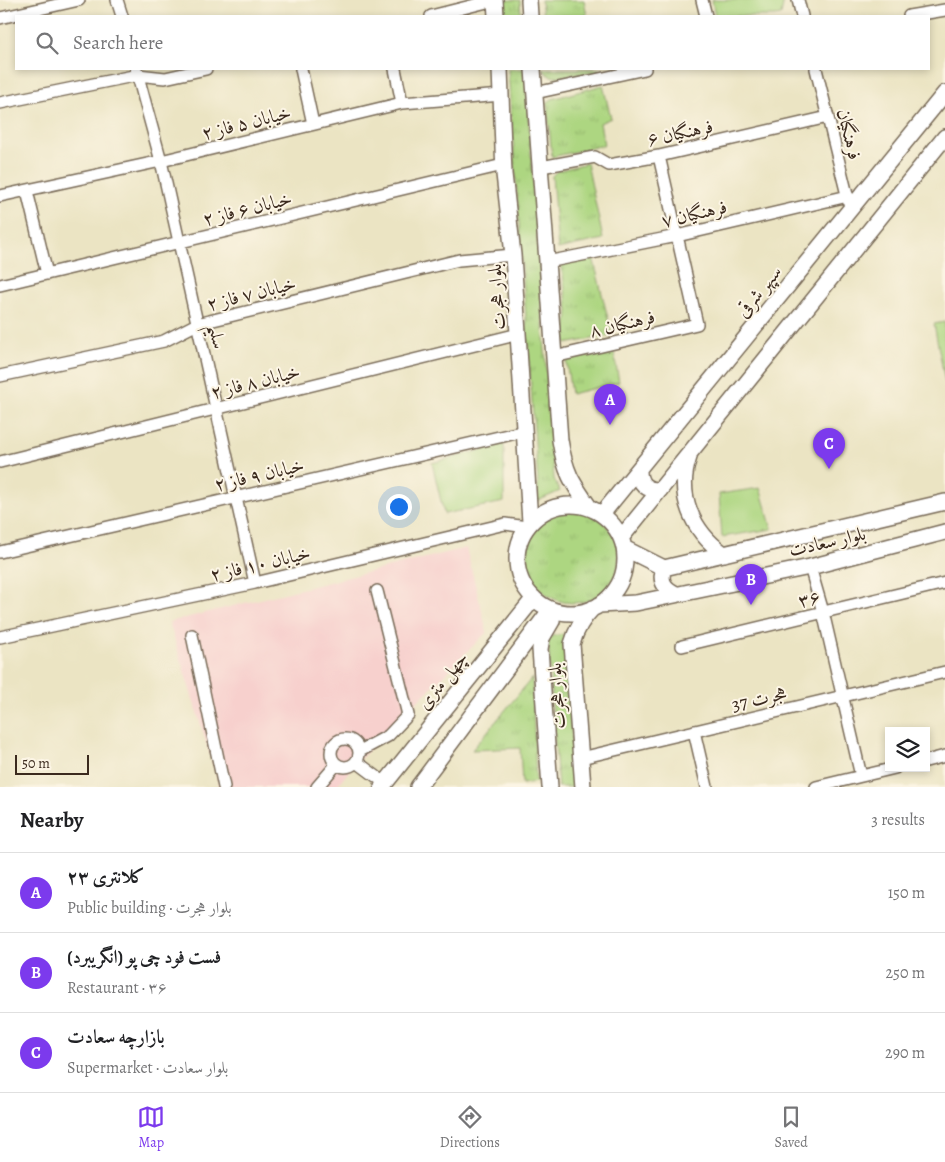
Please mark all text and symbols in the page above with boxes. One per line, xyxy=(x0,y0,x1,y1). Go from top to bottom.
search box xyxy=(15,15,930,70)
icon: search xyxy=(33,29,61,57)
text: Search here xyxy=(73,30,163,56)
street label: خیابان ۵ فاز ۲ xyxy=(199,99,294,147)
street label: فرهنگیان xyxy=(830,106,868,163)
street label: فرهنگیان ۶ xyxy=(645,113,716,153)
street label: خیابان ۶ فاز ۲ xyxy=(200,185,295,233)
street label: فرهنگیان ۷ xyxy=(659,194,730,234)
street label: سپهر شرقی xyxy=(730,260,788,323)
street label: بلوار هجرت xyxy=(482,263,512,331)
street label: خیابان ۷ فاز ۲ xyxy=(204,270,299,318)
street label: فرهنگیان ۸ xyxy=(587,304,658,344)
street label: سلیم xyxy=(196,321,232,352)
street label: خیابان ۸ فاز ۲ xyxy=(208,358,303,406)
pin: A xyxy=(594,384,626,425)
pin: C xyxy=(813,428,845,469)
street label: خیابان ۹ فاز ۲ xyxy=(212,452,307,498)
your location xyxy=(386,494,412,520)
street label: بلوار سعادت xyxy=(786,521,868,563)
street label: خیابان ۱۰ فاز ۲ xyxy=(207,540,313,588)
pin: B xyxy=(735,564,767,605)
street label: ۳۶ xyxy=(795,584,823,614)
street label: چهل متری xyxy=(411,646,474,715)
street label: بلوار هجرت xyxy=(542,662,572,730)
street label: هجرت 37 xyxy=(729,680,789,718)
map controls xyxy=(885,727,930,772)
button: layers xyxy=(885,727,930,772)
scale bar xyxy=(15,752,89,775)
text: 50 m xyxy=(22,754,50,773)
text: Nearby xyxy=(20,806,83,834)
text: 3 results xyxy=(871,809,925,831)
text: کلانتری ۲۳ xyxy=(67,864,145,890)
text: A xyxy=(31,882,41,904)
text: 150 m xyxy=(888,882,925,904)
text: Public building · بلوار هجرت xyxy=(67,897,231,919)
text: فست فود چی پو (انگریبرد) xyxy=(67,944,221,970)
text: B xyxy=(31,962,41,984)
text: 250 m xyxy=(886,962,925,984)
text: Restaurant · ۳۶ xyxy=(67,977,167,999)
text: بازارچه سعادت xyxy=(67,1024,165,1050)
text: C xyxy=(31,1042,41,1064)
text: 290 m xyxy=(885,1042,925,1064)
text: Supermarket · بلوار سعادت xyxy=(67,1057,228,1079)
tab: Map xyxy=(137,1103,165,1152)
tab: Directions xyxy=(440,1103,500,1152)
tab: Saved xyxy=(775,1103,808,1152)

